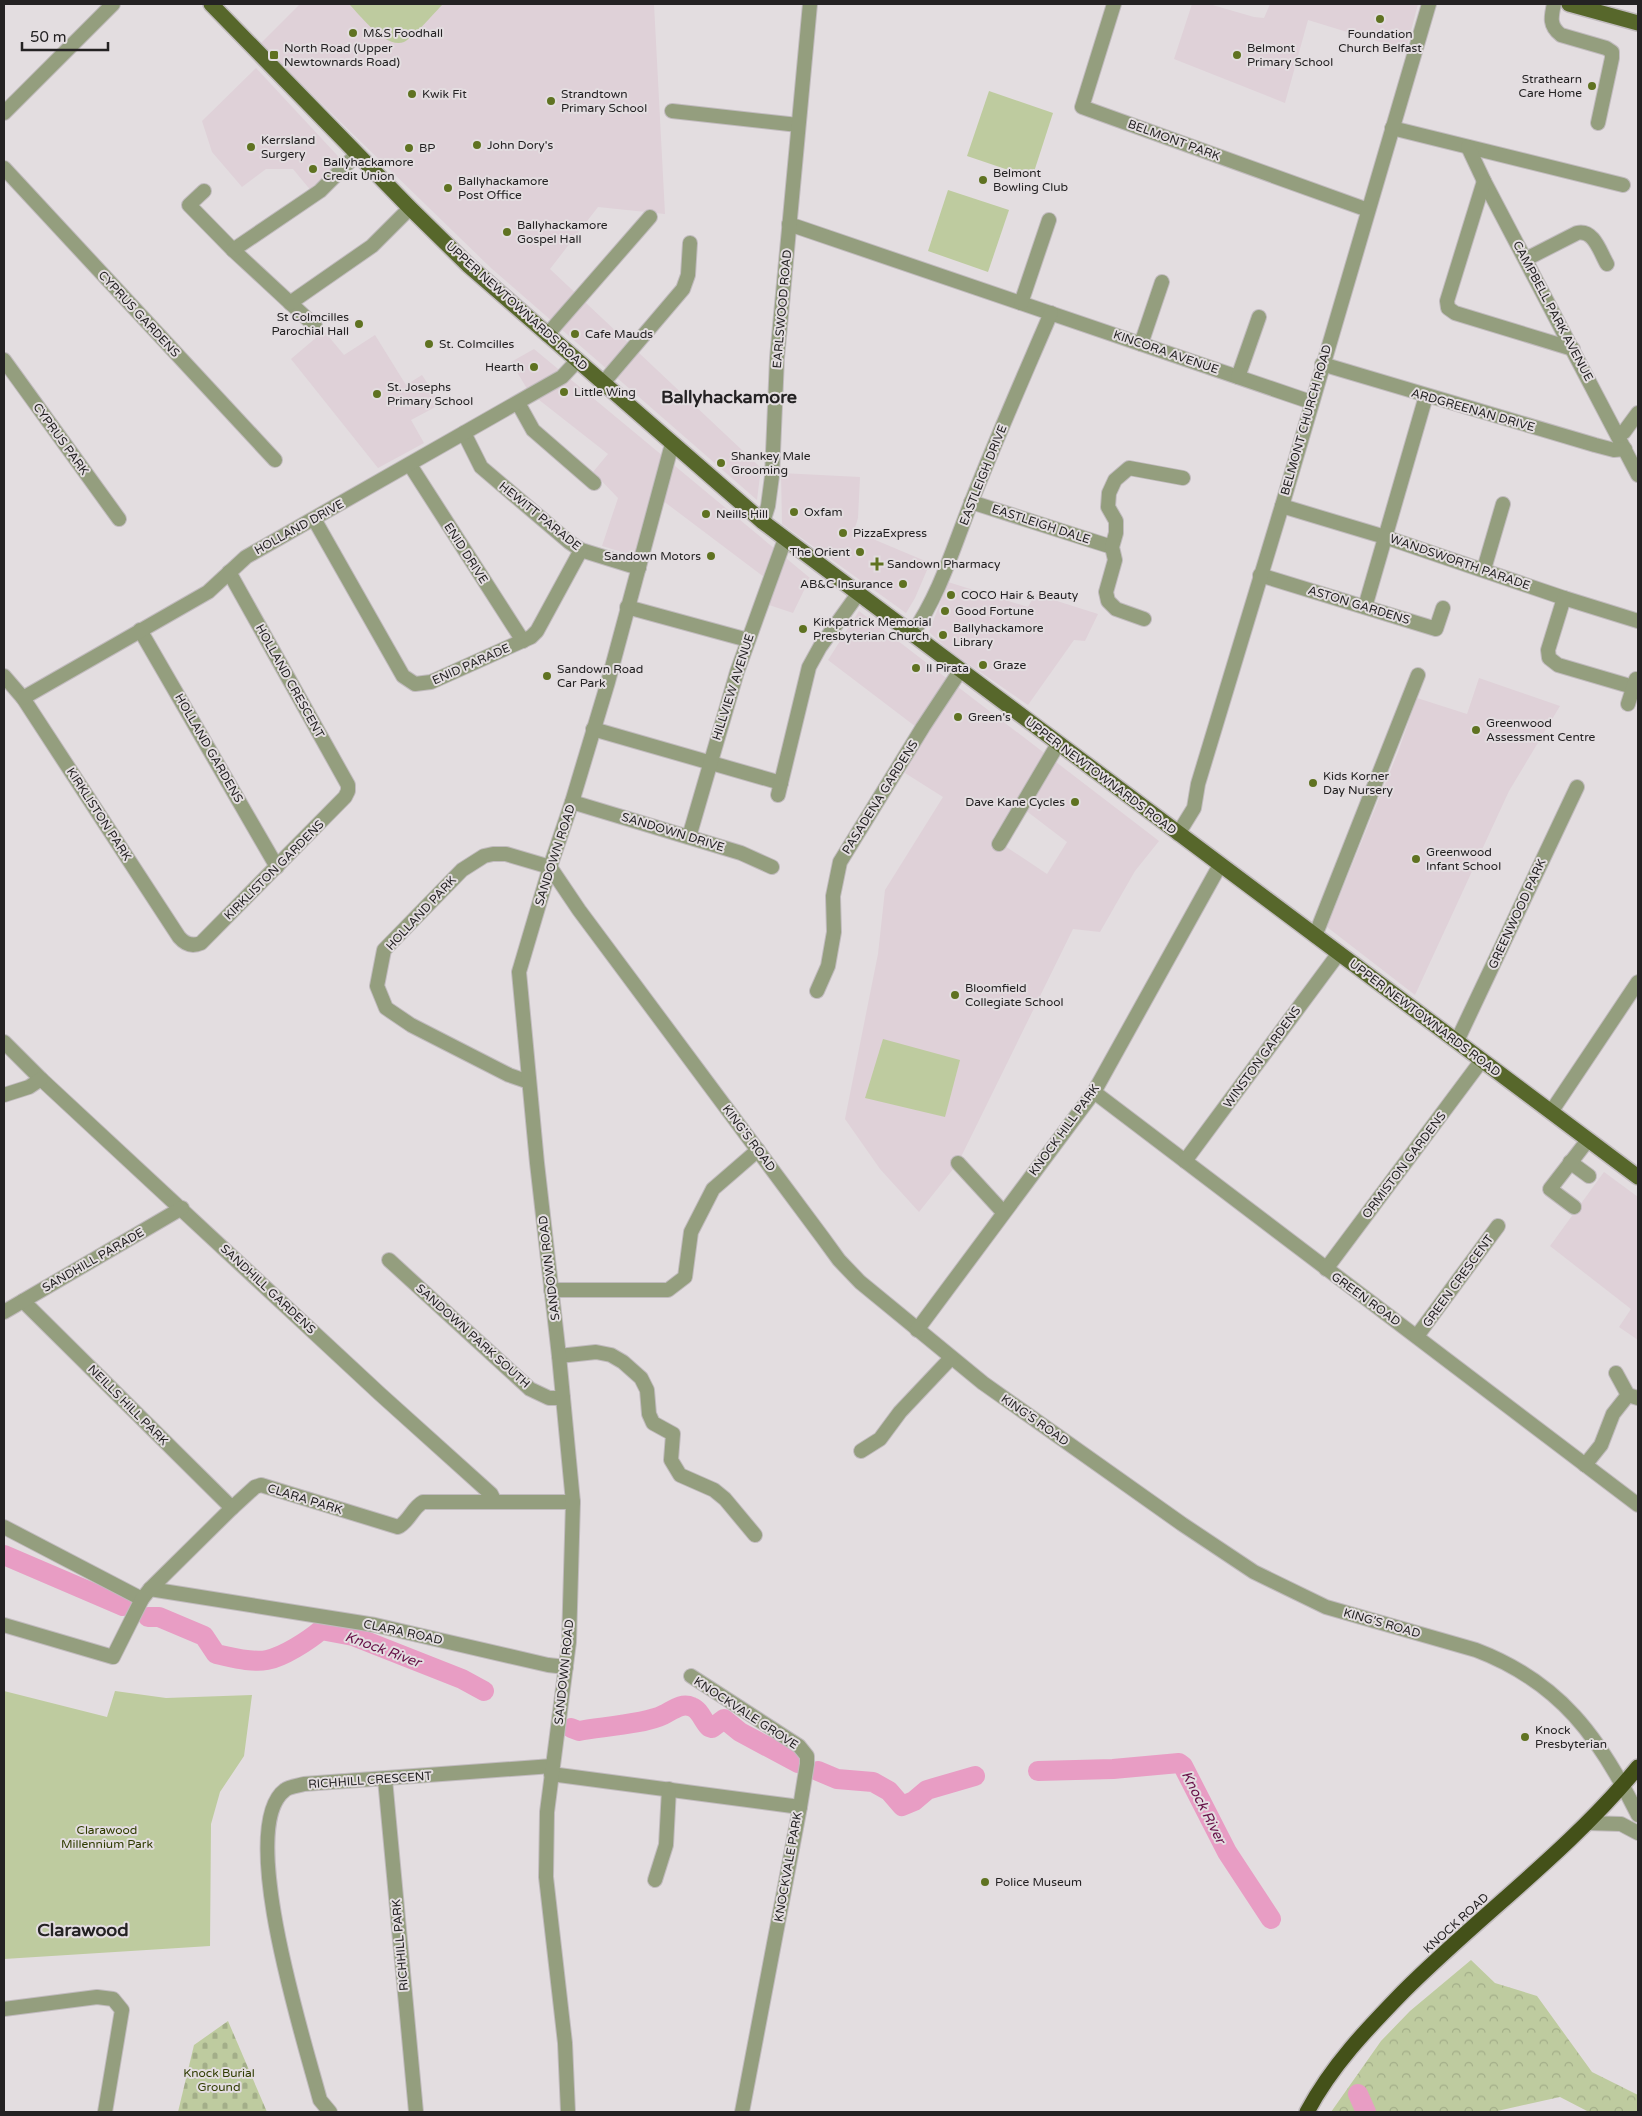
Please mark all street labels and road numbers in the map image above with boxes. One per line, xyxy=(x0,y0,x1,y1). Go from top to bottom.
street label: BELMONT PARK xyxy=(1126,117,1222,163)
street label: CAMPBELL PARK AVENUE xyxy=(1510,238,1596,384)
street label: UPPER NEWTOWNARDS ROAD xyxy=(443,239,591,373)
street label: EARLSWOOD ROAD xyxy=(770,249,794,369)
street label: CYPRUS GARDENS xyxy=(96,268,182,360)
street label: KINCORA AVENUE xyxy=(1112,327,1221,377)
street label: BELMONT CHURCH ROAD xyxy=(1278,343,1334,497)
street label: ARDGREENAN DRIVE xyxy=(1410,386,1537,434)
street label: CYPRUS PARK xyxy=(30,400,92,478)
street label: EASTLEIGH DRIVE xyxy=(956,422,1010,527)
street label: HEWITT PARADE xyxy=(496,479,584,553)
street label: HOLLAND DRIVE xyxy=(252,496,346,557)
street label: EASTLEIGH DALE xyxy=(990,502,1092,547)
street label: ENID DRIVE xyxy=(441,520,491,586)
street label: WANDSWORTH PARADE xyxy=(1388,531,1532,593)
street label: ASTON GARDENS xyxy=(1306,583,1412,627)
street label: HOLLAND CRESCENT xyxy=(253,622,327,741)
street label: HILLVIEW AVENUE xyxy=(709,632,757,742)
street label: ENID PARADE xyxy=(430,640,512,687)
street label: HOLLAND GARDENS xyxy=(172,691,246,805)
street label: UPPER NEWTOWNARDS ROAD xyxy=(1023,715,1179,837)
street label: PASADENA GARDENS xyxy=(839,738,921,856)
street label: KIRKLISTON PARK xyxy=(64,765,134,863)
street label: SANDOWN ROAD xyxy=(532,803,578,907)
street label: SANDOWN DRIVE xyxy=(620,810,726,854)
street label: KIRKLISTON GARDENS xyxy=(221,817,327,923)
street label: GREENWOOD PARK xyxy=(1485,857,1549,971)
street label: HOLLAND PARK xyxy=(383,873,459,953)
street label: UPPER NEWTOWNARDS ROAD xyxy=(1347,957,1503,1079)
street label: WINSTON GARDENS xyxy=(1221,1004,1303,1110)
street label: KNOCK HILL PARK xyxy=(1026,1082,1102,1178)
street label: KING'S ROAD xyxy=(720,1102,778,1174)
street label: ORMISTON GARDENS xyxy=(1359,1109,1449,1221)
street label: SANDOWN ROAD xyxy=(536,1215,562,1321)
street label: SANDHILL PARADE xyxy=(40,1225,147,1295)
street label: GREEN CRESCENT xyxy=(1420,1232,1497,1330)
street label: SANDHILL GARDENS xyxy=(218,1241,318,1337)
street label: GREEN ROAD xyxy=(1329,1269,1403,1329)
street label: SANDOWN PARK SOUTH xyxy=(413,1281,533,1391)
street label: NEILLS HILL PARK xyxy=(85,1362,171,1448)
street label: KING'S ROAD xyxy=(998,1391,1072,1449)
street label: CLARA PARK xyxy=(266,1481,344,1517)
street label: KING'S ROAD xyxy=(1342,1605,1422,1641)
street label: CLARA ROAD xyxy=(362,1617,444,1647)
street label: SANDOWN ROAD xyxy=(552,1619,576,1725)
street label: KNOCKVALE GROVE xyxy=(691,1674,801,1752)
street label: RICHHILL CRESCENT xyxy=(308,1769,433,1791)
street label: KNOCKVALE PARK xyxy=(771,1811,805,1923)
street label: KNOCK ROAD xyxy=(1420,1890,1492,1956)
street label: RICHHILL PARK xyxy=(389,1899,411,1991)

